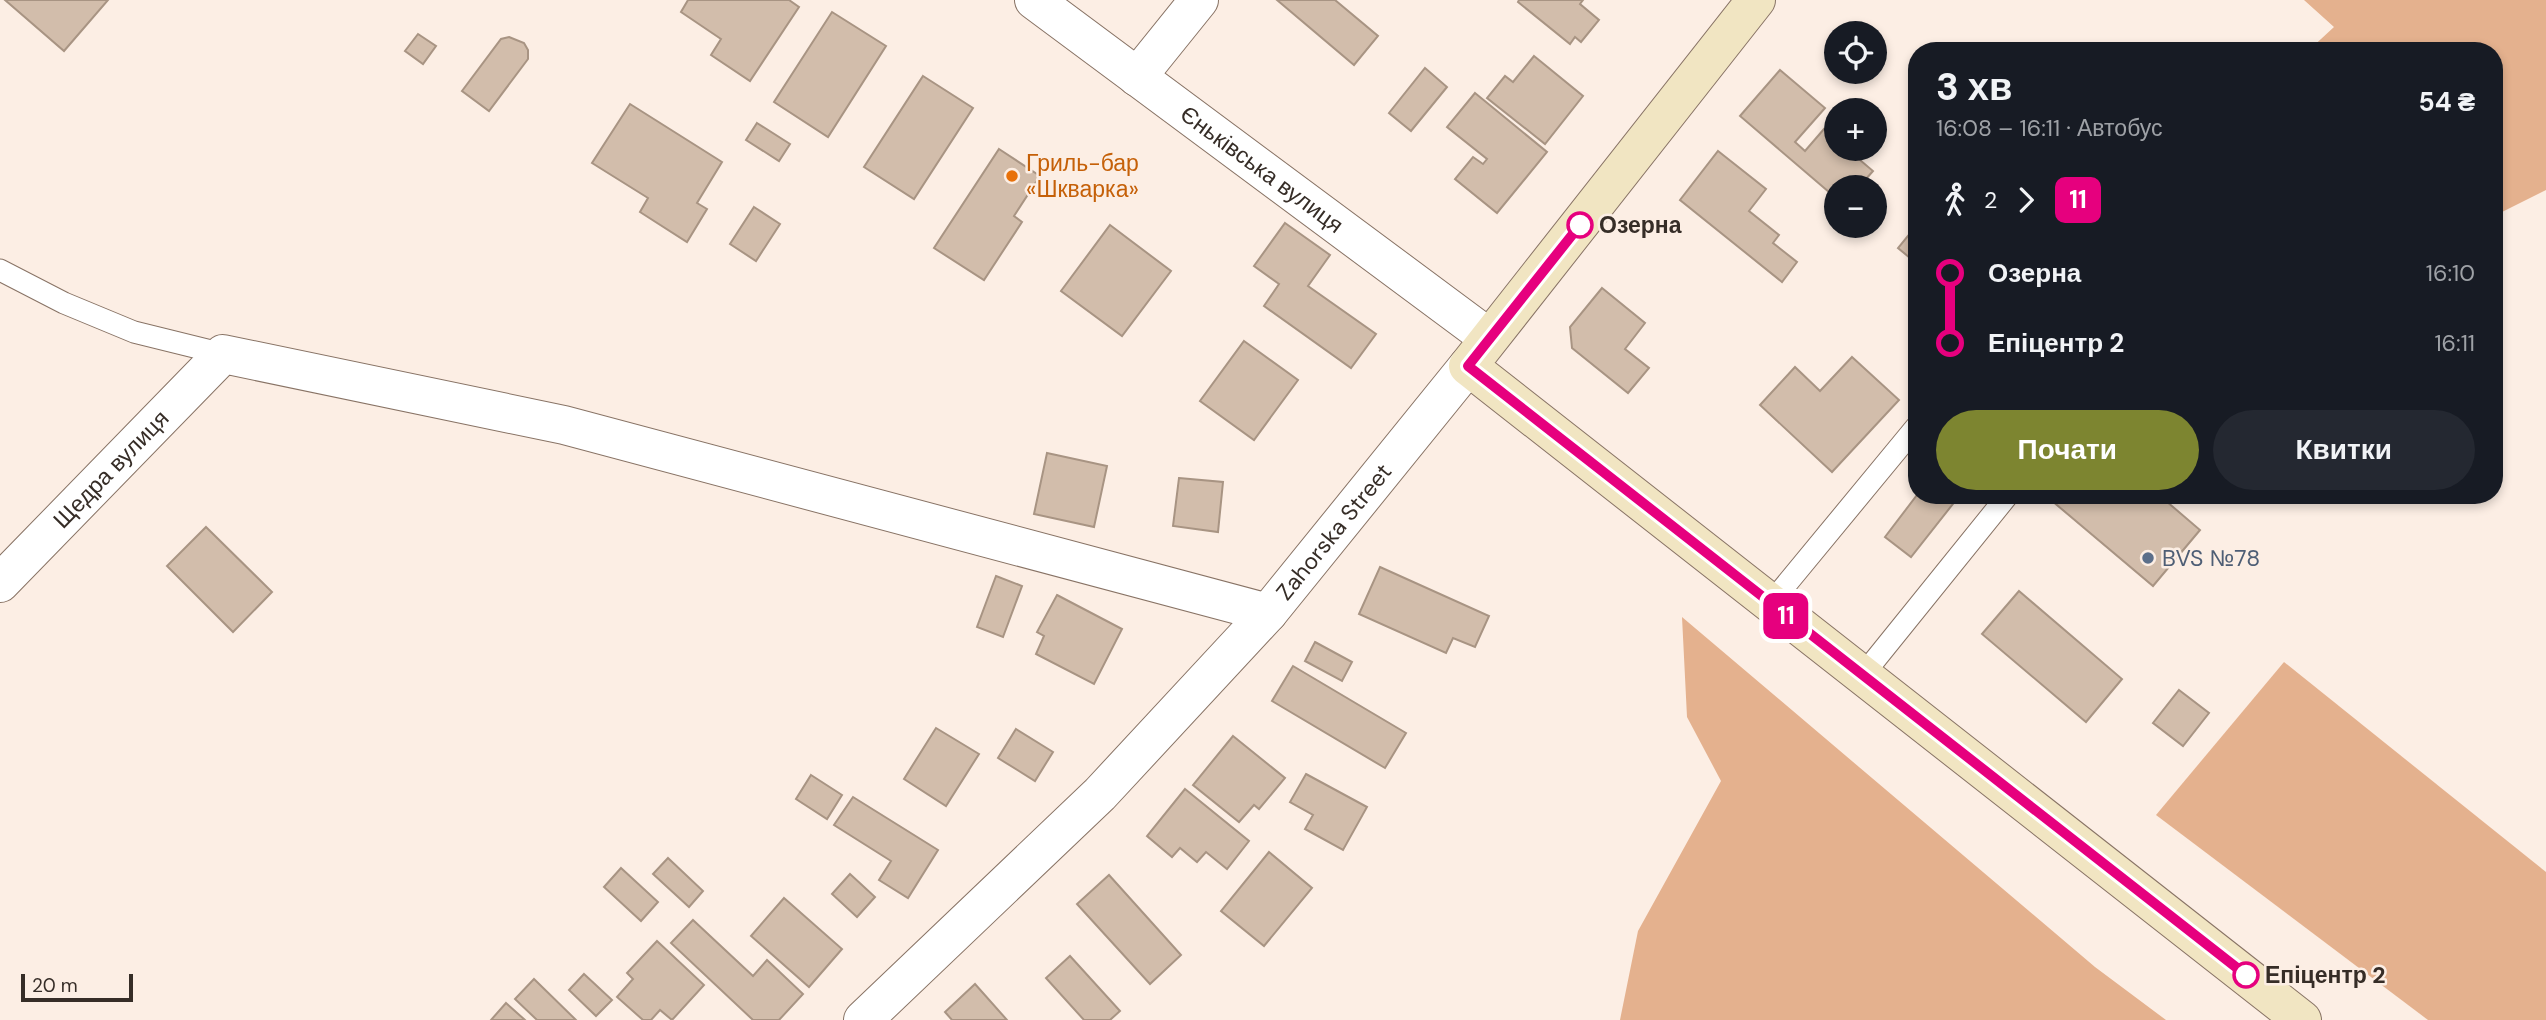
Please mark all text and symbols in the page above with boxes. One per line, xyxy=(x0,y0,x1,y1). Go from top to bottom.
map controls xyxy=(1824,21,1887,238)
button: locate xyxy=(1824,21,1887,84)
text: 3 хв xyxy=(1936,62,2012,112)
text: 54 ₴ xyxy=(2418,85,2475,119)
button: + xyxy=(1824,98,1887,161)
street label: Єньківська вулиця xyxy=(1174,99,1350,240)
text: 16:08 – 16:11 · Автобус xyxy=(1936,113,2163,143)
place label: Гриль-бар «Шкварка» xyxy=(1026,148,1139,204)
marker: Гриль-бар «Шкварка» xyxy=(1004,168,1020,184)
button: − xyxy=(1824,175,1887,238)
icon: walk xyxy=(1936,181,1974,219)
icon: forward xyxy=(2007,181,2045,219)
text: 11 xyxy=(2069,184,2087,215)
text: 2 xyxy=(1984,185,1997,215)
place label: Озерна xyxy=(1599,210,1682,240)
marker: Озерна xyxy=(1567,212,1593,238)
text: Озерна xyxy=(1988,256,2081,290)
text: 16:10 xyxy=(2426,258,2475,288)
text: Епіцентр 2 xyxy=(1988,326,2124,360)
text: 16:11 xyxy=(2434,328,2475,358)
street label: Щедра вулиця xyxy=(47,404,175,535)
button: Почати xyxy=(1936,410,2199,490)
button: Квитки xyxy=(2213,410,2475,490)
street label: Zahorska Street xyxy=(1270,457,1398,606)
place label: BVS №78 xyxy=(2162,543,2260,573)
marker: BVS №78 xyxy=(2140,550,2156,566)
line badge: 11 xyxy=(1754,593,1817,639)
text: 11 xyxy=(1777,600,1795,631)
place label: Епіцентр 2 xyxy=(2265,960,2385,990)
marker: Епіцентр 2 xyxy=(2233,962,2259,988)
scale bar xyxy=(21,971,133,1003)
text: 20 m xyxy=(32,973,78,998)

